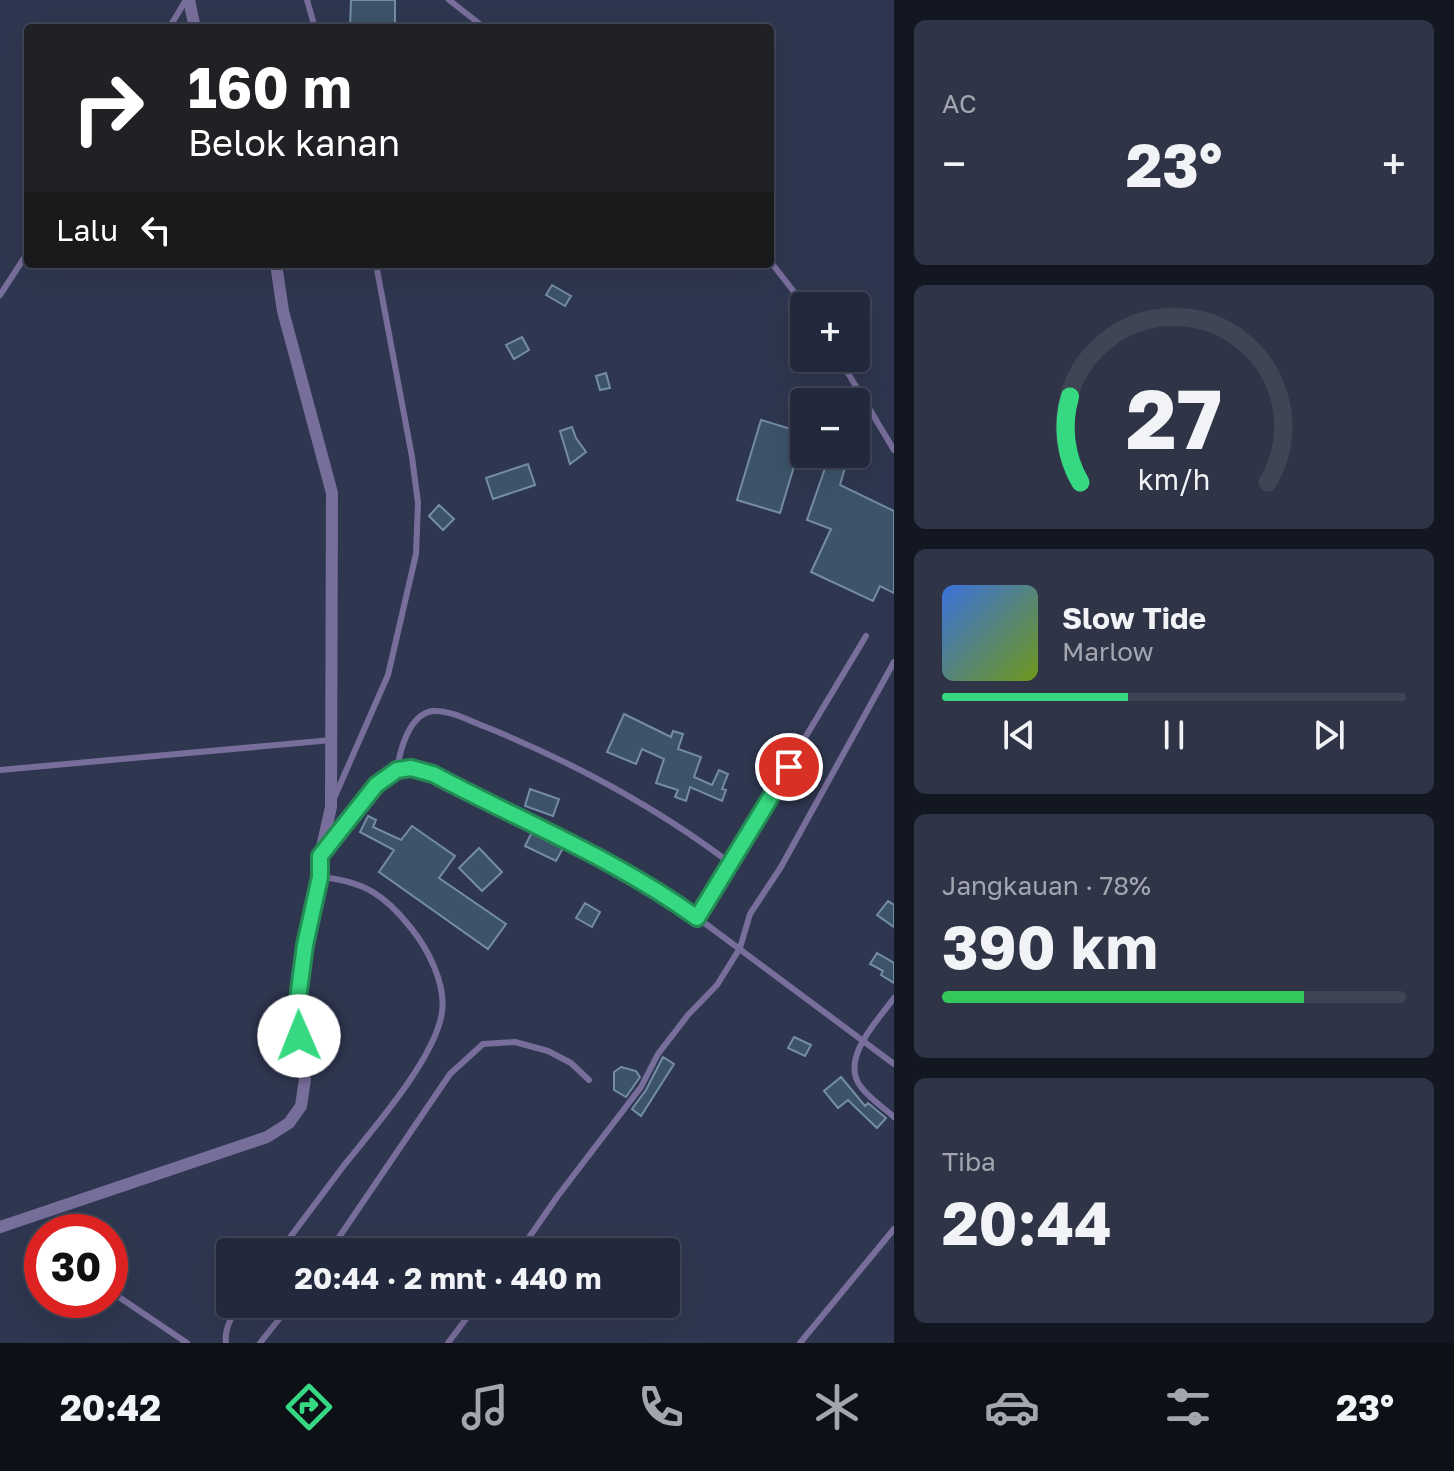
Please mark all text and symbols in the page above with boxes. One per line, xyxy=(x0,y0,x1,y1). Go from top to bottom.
text: 160 m xyxy=(188,53,352,120)
icon: right xyxy=(56,56,160,160)
text: AC xyxy=(942,88,977,119)
text: Belok kanan xyxy=(188,121,400,164)
text: 23° xyxy=(1126,128,1222,200)
text: − xyxy=(942,137,966,190)
text: + xyxy=(1382,137,1406,190)
icon: left xyxy=(134,208,178,252)
text: Lalu xyxy=(56,212,118,248)
map controls xyxy=(790,292,870,468)
button: + xyxy=(790,292,870,372)
text: 27 xyxy=(1126,366,1222,466)
button: − xyxy=(790,388,870,468)
text: km/h xyxy=(1138,462,1210,496)
text: Slow Tide xyxy=(1062,600,1206,636)
text: Marlow xyxy=(1062,636,1154,667)
icon: previous xyxy=(997,713,1041,757)
icon: pause xyxy=(1152,713,1196,757)
icon: next xyxy=(1307,713,1351,757)
pin xyxy=(755,733,823,801)
icon: arrive xyxy=(767,745,811,789)
text: Jangkauan · 78% xyxy=(942,870,1151,901)
text: 390 km xyxy=(942,910,1158,982)
position arrow xyxy=(257,994,341,1078)
text: Tiba xyxy=(942,1146,996,1177)
text: 20:44 xyxy=(942,1186,1112,1258)
speed limit sign: 30 xyxy=(24,1214,128,1318)
text: 20:44 · 2 mnt · 440 m xyxy=(294,1260,602,1296)
icon: directions xyxy=(281,1379,337,1435)
icon: music xyxy=(457,1379,513,1435)
icon: phone xyxy=(633,1379,689,1435)
icon: climate xyxy=(809,1379,865,1435)
icon: car xyxy=(984,1379,1040,1435)
icon: filters xyxy=(1160,1379,1216,1435)
text: 20:42 xyxy=(60,1386,161,1429)
text: 23° xyxy=(1336,1386,1394,1429)

